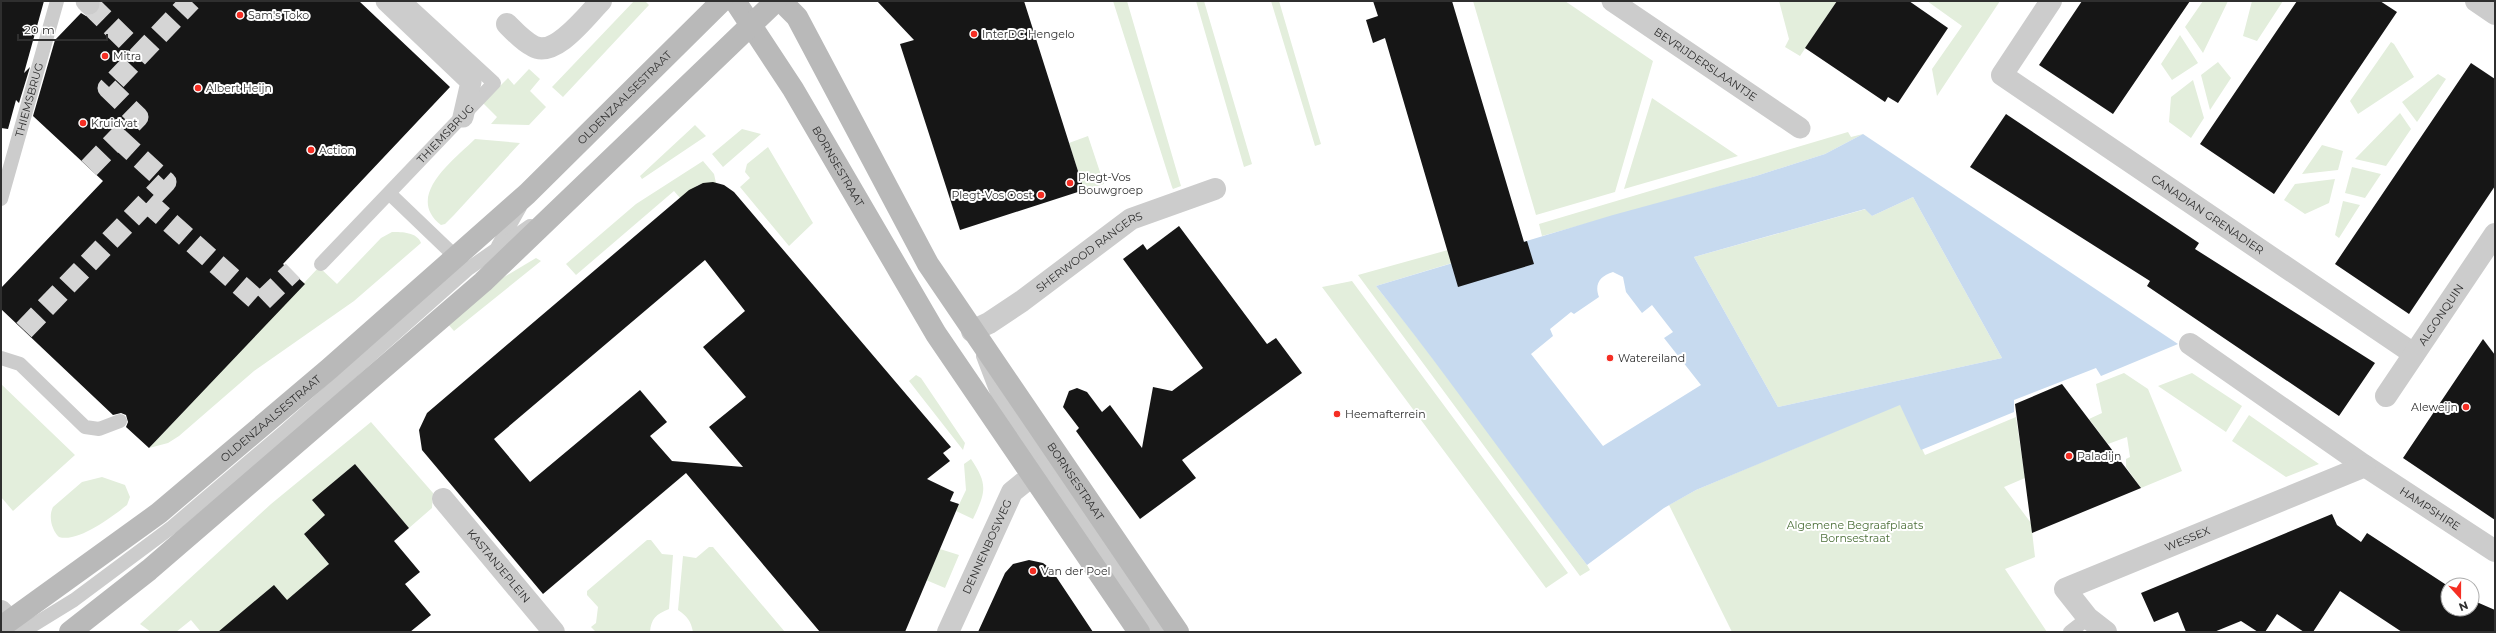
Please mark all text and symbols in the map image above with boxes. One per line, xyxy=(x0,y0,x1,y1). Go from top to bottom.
place label: Sam's Toko xyxy=(248,8,309,22)
marker: Sam's Toko xyxy=(235,10,245,20)
scale bar xyxy=(18,16,107,42)
text: 20 m xyxy=(24,22,55,37)
street label: BEVRIJDERSLAANTJE xyxy=(1651,24,1760,104)
place label: InterDC Hengelo xyxy=(982,27,1075,41)
marker: InterDC Hengelo xyxy=(969,29,979,39)
street label: OLDENZAALSESTRAAT xyxy=(574,47,675,147)
place label: Mitra xyxy=(113,49,141,63)
marker: Mitra xyxy=(100,51,110,61)
street label: THIEMSBRUG xyxy=(12,61,46,139)
place label: Albert Heijn xyxy=(206,81,272,95)
marker: Albert Heijn xyxy=(193,83,203,93)
street label: THIEMSBRUG xyxy=(414,101,477,166)
place label: Kruidvat xyxy=(91,116,138,130)
marker: Kruidvat xyxy=(78,118,88,128)
street label: BORNSESTRAAT xyxy=(809,123,868,210)
place label: Action xyxy=(319,143,355,157)
marker: Action xyxy=(306,145,316,155)
place label: Plegt-Vos Bouwgroep xyxy=(1078,170,1143,197)
street label: CANADIAN GRENADIER xyxy=(2149,171,2267,257)
marker: Plegt-Vos Bouwgroep xyxy=(1065,178,1075,188)
place label: Plegt-Vos Oost xyxy=(951,188,1034,202)
marker: Plegt-Vos Oost xyxy=(1036,190,1046,200)
street label: SHERWOOD RANGERS xyxy=(1033,208,1144,295)
street label: ALGONQUIN xyxy=(2415,281,2466,348)
place label: Watereiland xyxy=(1618,351,1685,365)
marker: Watereiland xyxy=(1605,353,1615,363)
street label: OLDENZAALSESTRAAT xyxy=(217,372,324,465)
place label: Aleweijn xyxy=(2411,400,2458,414)
marker: Aleweijn xyxy=(2461,402,2471,412)
place label: Heemafterrein xyxy=(1345,407,1426,421)
marker: Heemafterrein xyxy=(1332,409,1342,419)
street label: BORNSESTRAAT xyxy=(1044,440,1107,524)
place label: Paladijn xyxy=(2077,449,2122,463)
marker: Paladijn xyxy=(2064,451,2074,461)
street label: HAMPSHIRE xyxy=(2397,484,2463,533)
street label: DENNENBOSWEG xyxy=(959,497,1015,596)
park label: Algemene Begraafplaats Bornsestraat xyxy=(1787,518,1924,545)
street label: WESSEX xyxy=(2163,523,2213,554)
street label: KASTANJEPLEIN xyxy=(464,526,533,605)
place label: Van der Poel xyxy=(1041,564,1111,578)
marker: Van der Poel xyxy=(1028,566,1038,576)
north arrow xyxy=(2440,577,2480,617)
text: N xyxy=(2457,598,2470,614)

